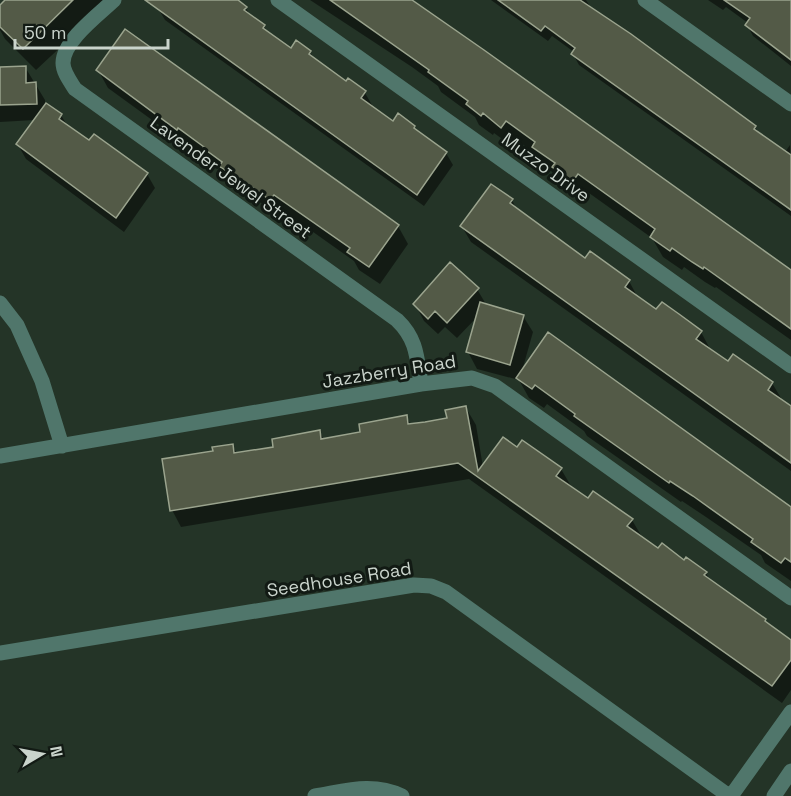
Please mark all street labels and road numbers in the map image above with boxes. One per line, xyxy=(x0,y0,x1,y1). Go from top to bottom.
street label: Lavender Jewel Street xyxy=(146,111,316,243)
street label: Muzzo Drive xyxy=(497,127,595,207)
street label: Jazzberry Road xyxy=(321,349,457,393)
street label: Seedhouse Road xyxy=(265,556,413,602)

